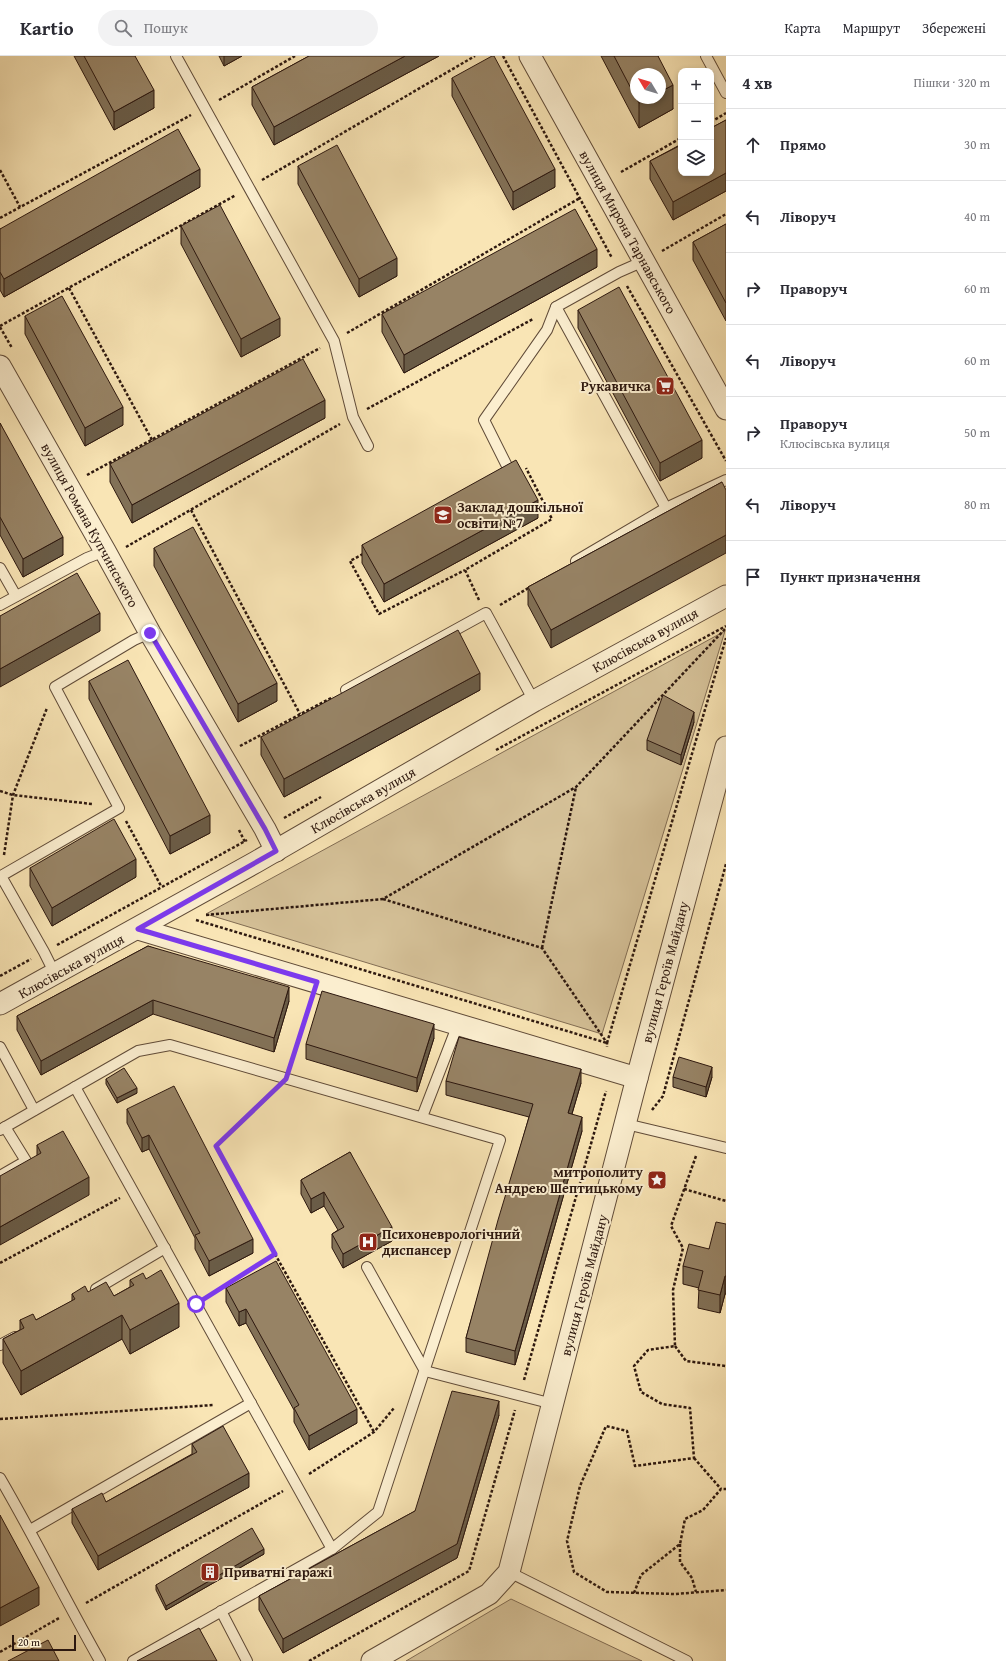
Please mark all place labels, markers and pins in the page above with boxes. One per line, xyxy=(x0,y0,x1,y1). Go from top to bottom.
supermarket icon: Рукавичка xyxy=(654,375,676,397)
place label: Рукавичка xyxy=(581,376,652,396)
place label: Заклад дошкільної освіти №7 xyxy=(457,497,583,533)
school or university icon: Заклад дошкільної освіти №7 xyxy=(432,504,454,526)
place label: митрополиту Андрею Шептицькому xyxy=(495,1162,644,1198)
place icon: митрополиту Андрею Шептицькому xyxy=(646,1169,668,1191)
place label: Психоневрологічний диспансер xyxy=(382,1224,521,1260)
hospital icon: Психоневрологічний диспансер xyxy=(357,1231,379,1253)
building icon: Приватні гаражі xyxy=(199,1561,221,1583)
place label: Приватні гаражі xyxy=(224,1562,333,1582)

